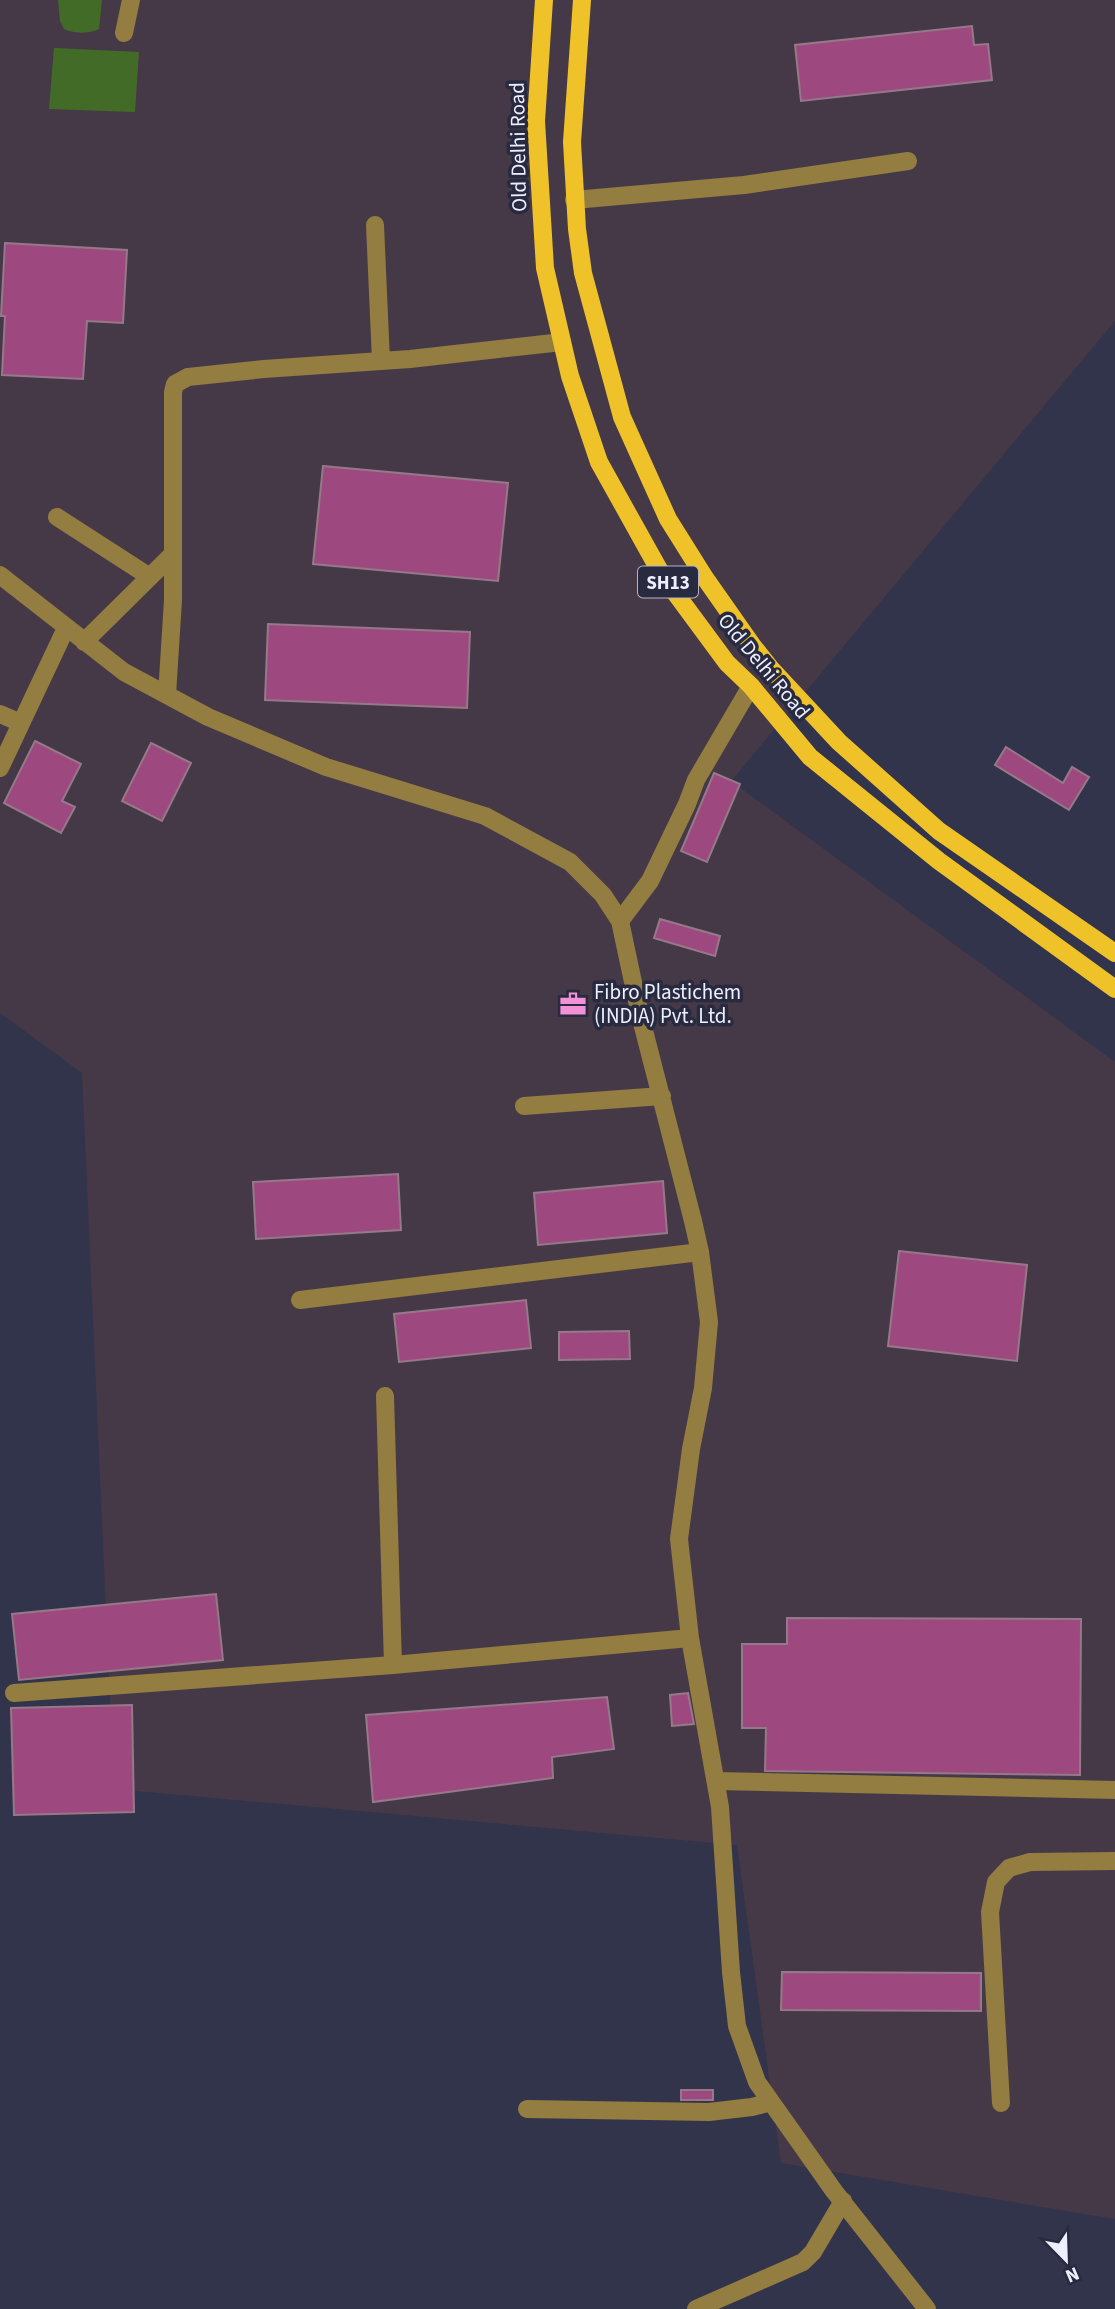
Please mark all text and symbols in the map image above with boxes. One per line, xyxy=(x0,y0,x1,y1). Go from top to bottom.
street label: Old Delhi Road xyxy=(502,82,534,212)
road number: SH13 xyxy=(638,566,698,597)
street label: Old Delhi Road xyxy=(711,607,817,725)
place label: Fibro Plastichem (INDIA) Pvt. Ltd. xyxy=(594,977,741,1031)
office icon: Fibro Plastichem (INDIA) Pvt. Ltd. xyxy=(558,989,588,1019)
north arrow xyxy=(1031,2225,1101,2295)
text: N xyxy=(1061,2259,1083,2289)

